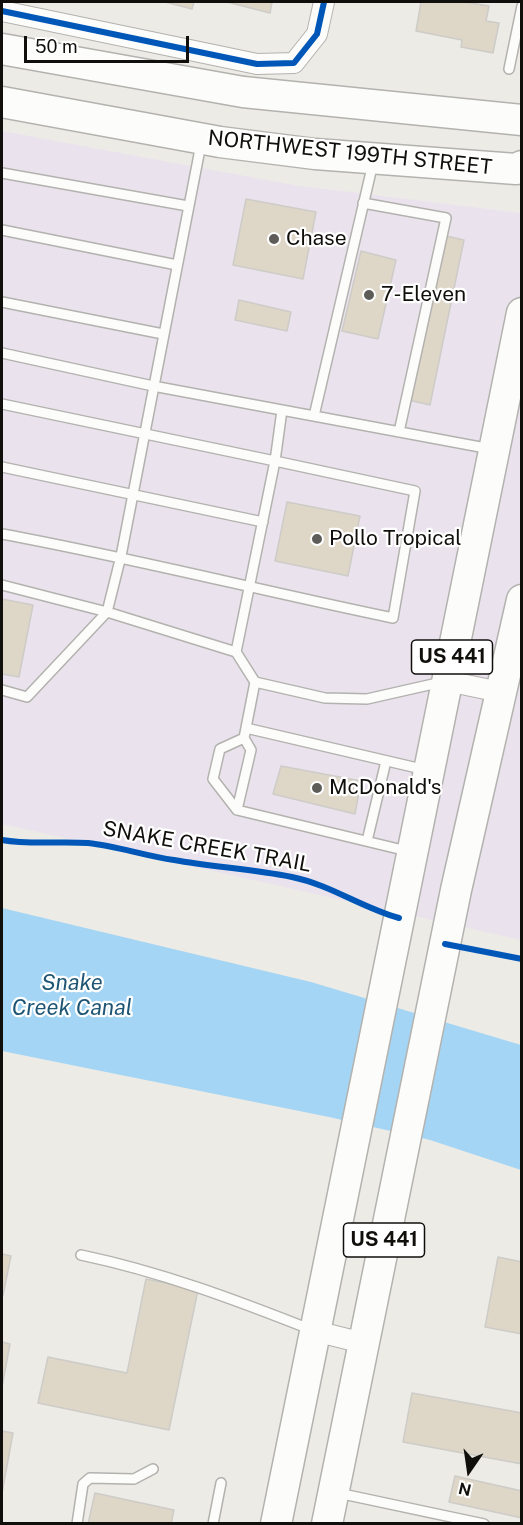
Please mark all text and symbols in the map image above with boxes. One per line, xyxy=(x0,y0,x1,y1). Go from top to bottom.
scale bar xyxy=(27,24,192,62)
text: 50 m xyxy=(35,36,78,57)
street label: NORTHWEST 199TH STREET xyxy=(207,126,493,180)
place label: Chase xyxy=(286,226,347,252)
marker: Chase xyxy=(267,232,281,246)
place label: 7-Eleven xyxy=(381,282,466,308)
marker: 7-Eleven xyxy=(362,288,376,302)
place label: Pollo Tropical xyxy=(329,526,462,552)
marker: Pollo Tropical xyxy=(310,532,324,546)
road number: US 441 xyxy=(412,640,492,674)
place label: McDonald's xyxy=(329,775,441,801)
marker: McDonald's xyxy=(310,781,324,795)
street label: SNAKE CREEK TRAIL xyxy=(101,816,313,878)
water label: Snake Creek Canal xyxy=(12,970,132,1022)
road number: US 441 xyxy=(344,1223,424,1257)
north arrow xyxy=(439,1441,499,1501)
text: N xyxy=(457,1478,473,1500)

